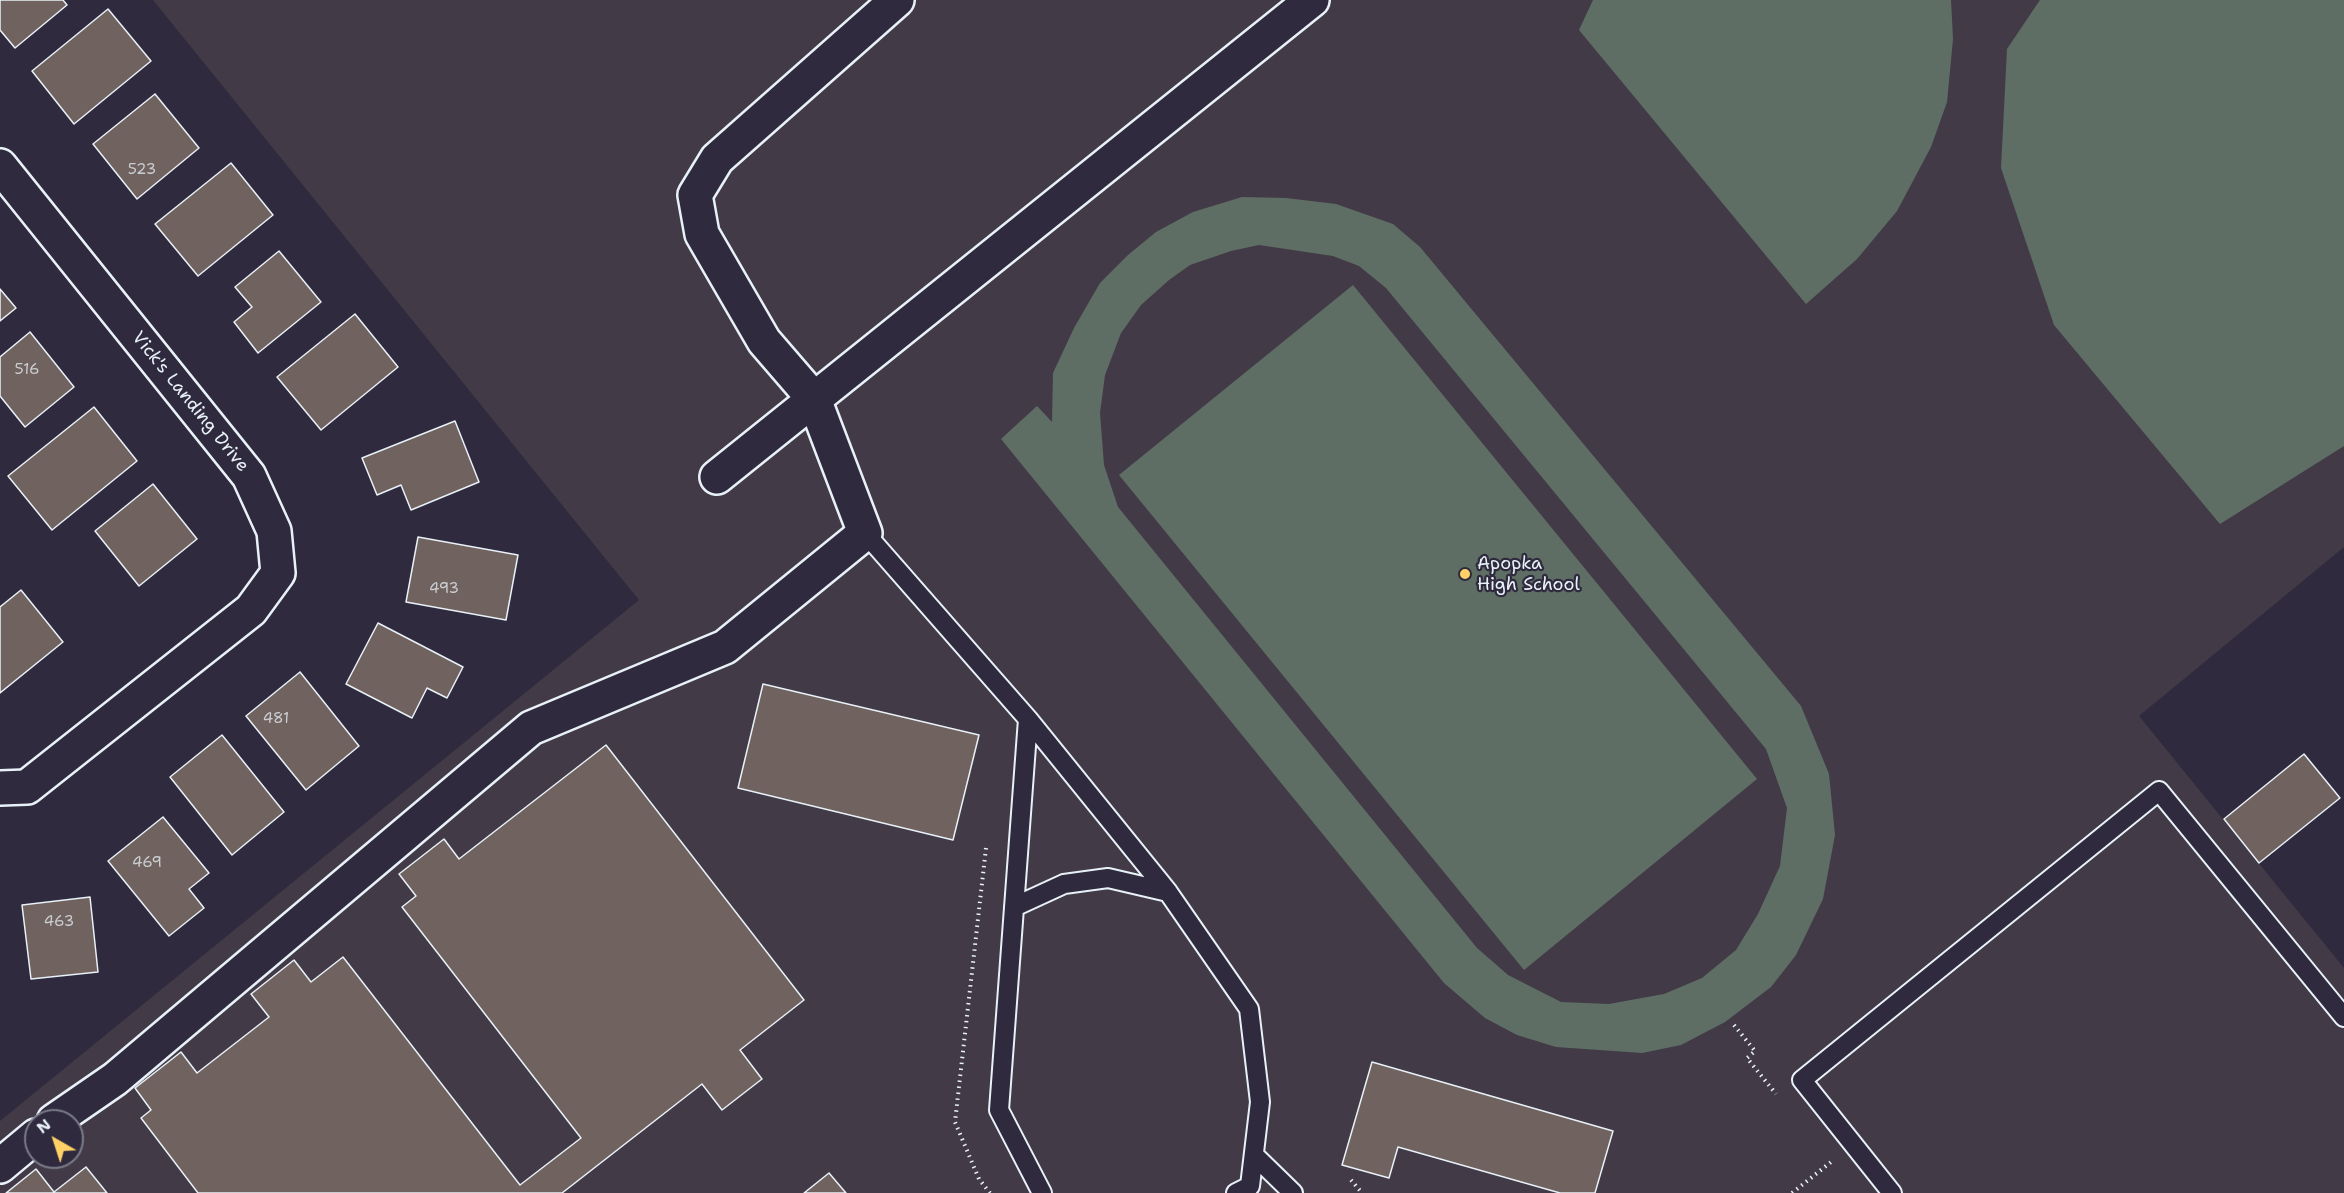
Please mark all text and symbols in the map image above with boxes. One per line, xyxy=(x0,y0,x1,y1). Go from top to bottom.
house number: 523 xyxy=(128,161,156,179)
street label: Vick's Landing Drive xyxy=(127,328,253,476)
house number: 516 xyxy=(15,361,39,379)
place label: Apopka High School xyxy=(1477,553,1580,596)
marker: Apopka High School xyxy=(1458,567,1472,581)
house number: 493 xyxy=(429,580,459,598)
house number: 481 xyxy=(263,710,289,728)
house number: 469 xyxy=(132,854,162,872)
house number: 463 xyxy=(44,913,74,931)
north arrow xyxy=(24,1109,84,1169)
text: N xyxy=(32,1114,55,1138)

